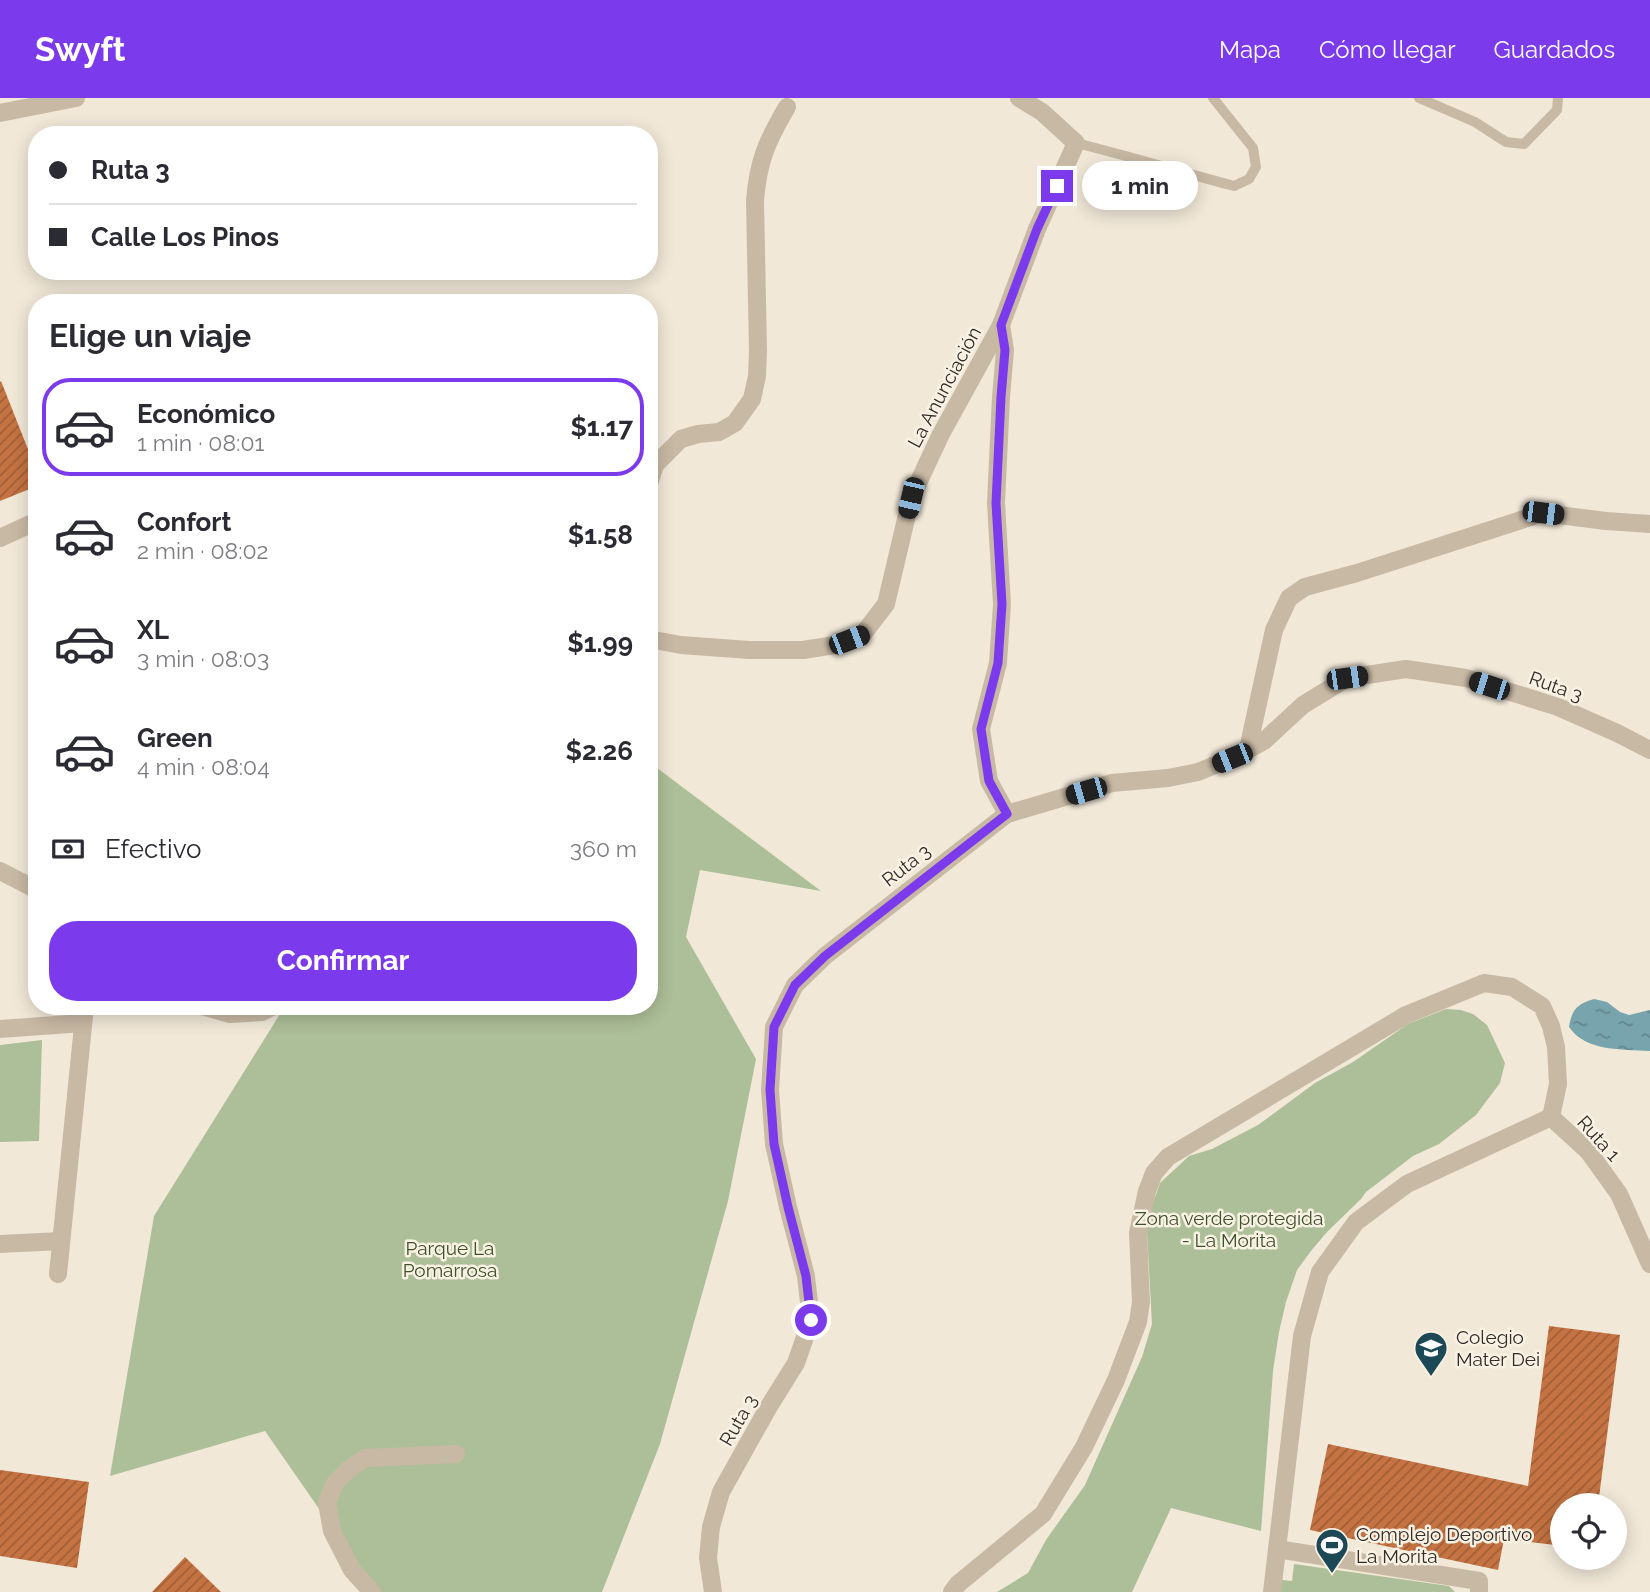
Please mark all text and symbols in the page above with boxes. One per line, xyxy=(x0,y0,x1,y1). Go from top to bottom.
text: Swyft xyxy=(35,30,125,69)
text: Mapa xyxy=(1219,35,1281,64)
text: Cómo llegar xyxy=(1319,35,1456,64)
text: Guardados xyxy=(1494,35,1615,64)
text: Ruta 3 xyxy=(91,155,170,185)
callout: 1 min xyxy=(1082,162,1197,210)
route end xyxy=(1041,170,1073,202)
text: 1 min xyxy=(1111,172,1169,199)
text: Calle Los Pinos xyxy=(91,222,279,252)
text: Elige un viaje xyxy=(49,317,251,354)
street label: La Anunciación xyxy=(903,323,985,451)
icon: car xyxy=(53,396,116,459)
text: Económico xyxy=(137,399,275,429)
text: $1.17 xyxy=(570,412,633,442)
text: 1 min · 08:01 xyxy=(137,429,264,456)
car xyxy=(897,475,926,521)
car xyxy=(1521,500,1566,526)
icon: car xyxy=(53,504,116,567)
text: Confort xyxy=(137,507,231,537)
text: $1.58 xyxy=(568,520,633,550)
text: 2 min · 08:02 xyxy=(137,537,269,564)
icon: car xyxy=(53,612,116,675)
text: XL xyxy=(137,615,169,645)
car xyxy=(826,623,873,657)
text: $1.99 xyxy=(567,628,633,658)
text: 3 min · 08:03 xyxy=(137,645,269,672)
car xyxy=(1325,665,1370,691)
street label: Ruta 3 xyxy=(1526,666,1586,706)
car xyxy=(1466,670,1513,702)
icon: car xyxy=(53,720,116,783)
text: Green xyxy=(137,723,213,753)
text: $2.26 xyxy=(566,736,633,766)
car xyxy=(1209,740,1256,776)
text: 4 min · 08:04 xyxy=(137,753,270,780)
car xyxy=(1063,775,1110,807)
icon: cash xyxy=(49,830,87,868)
text: Efectivo xyxy=(105,834,202,864)
text: 360 m xyxy=(570,835,637,862)
street label: Ruta 3 xyxy=(877,839,935,891)
button: Confirmar xyxy=(49,921,637,1001)
street label: Ruta 1 xyxy=(1573,1111,1625,1165)
park label: Zona verde protegida - La Morita xyxy=(1135,1207,1323,1251)
park label: Parque La Pomarrosa xyxy=(403,1237,497,1281)
route start xyxy=(795,1304,827,1336)
place label: Colegio Mater Dei xyxy=(1456,1326,1540,1370)
school or university icon: Colegio Mater Dei xyxy=(1412,1329,1450,1378)
street label: Ruta 3 xyxy=(715,1391,761,1449)
map controls xyxy=(1550,1493,1627,1570)
button: locate xyxy=(1550,1493,1627,1570)
place label: Complejo Deportivo La Morita xyxy=(1356,1523,1532,1567)
sports icon: Complejo Deportivo La Morita xyxy=(1313,1526,1351,1575)

